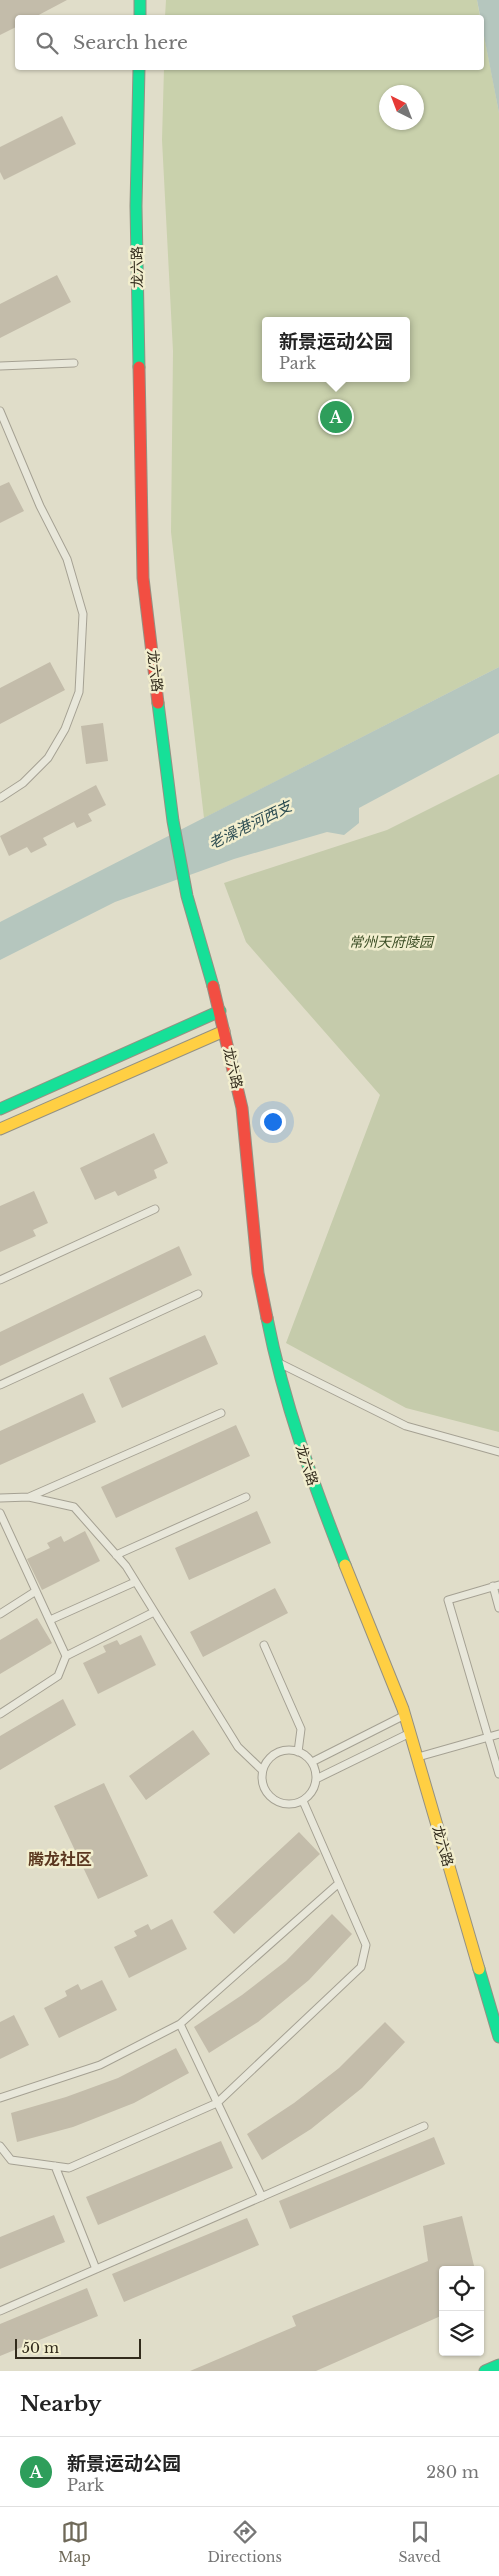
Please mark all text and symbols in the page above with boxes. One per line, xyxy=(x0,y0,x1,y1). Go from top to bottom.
search box xyxy=(15,15,484,70)
icon: search xyxy=(33,29,61,57)
text: Search here xyxy=(73,31,188,54)
north arrow xyxy=(379,85,424,130)
street label: 龙六路 xyxy=(128,246,146,288)
popup xyxy=(262,317,410,382)
text: 新景运动公园 xyxy=(279,330,393,353)
text: Park xyxy=(279,353,316,373)
pin: A xyxy=(320,398,352,436)
street label: 龙六路 xyxy=(144,649,166,693)
water label: 老澡港河西支 xyxy=(205,795,296,853)
park label: 常州天府陵园 xyxy=(349,933,435,951)
street label: 龙六路 xyxy=(220,1046,246,1090)
your location xyxy=(260,1109,286,1135)
street label: 龙六路 xyxy=(292,1442,322,1488)
street label: 龙六路 xyxy=(429,1823,457,1869)
district label: 腾龙社区 xyxy=(28,1849,92,1869)
map controls xyxy=(439,2266,484,2356)
button: locate xyxy=(439,2266,484,2311)
button: layers xyxy=(439,2311,484,2356)
scale bar xyxy=(15,2336,141,2359)
text: 50 m xyxy=(22,2339,59,2357)
text: Nearby xyxy=(20,2391,101,2417)
text: 新景运动公园 xyxy=(67,2452,181,2475)
text: A xyxy=(30,2462,42,2482)
text: 280 m xyxy=(426,2462,479,2482)
text: Park xyxy=(67,2475,104,2495)
tab: Map xyxy=(58,2518,91,2566)
tab: Directions xyxy=(207,2518,282,2566)
tab: Saved xyxy=(398,2518,441,2566)

